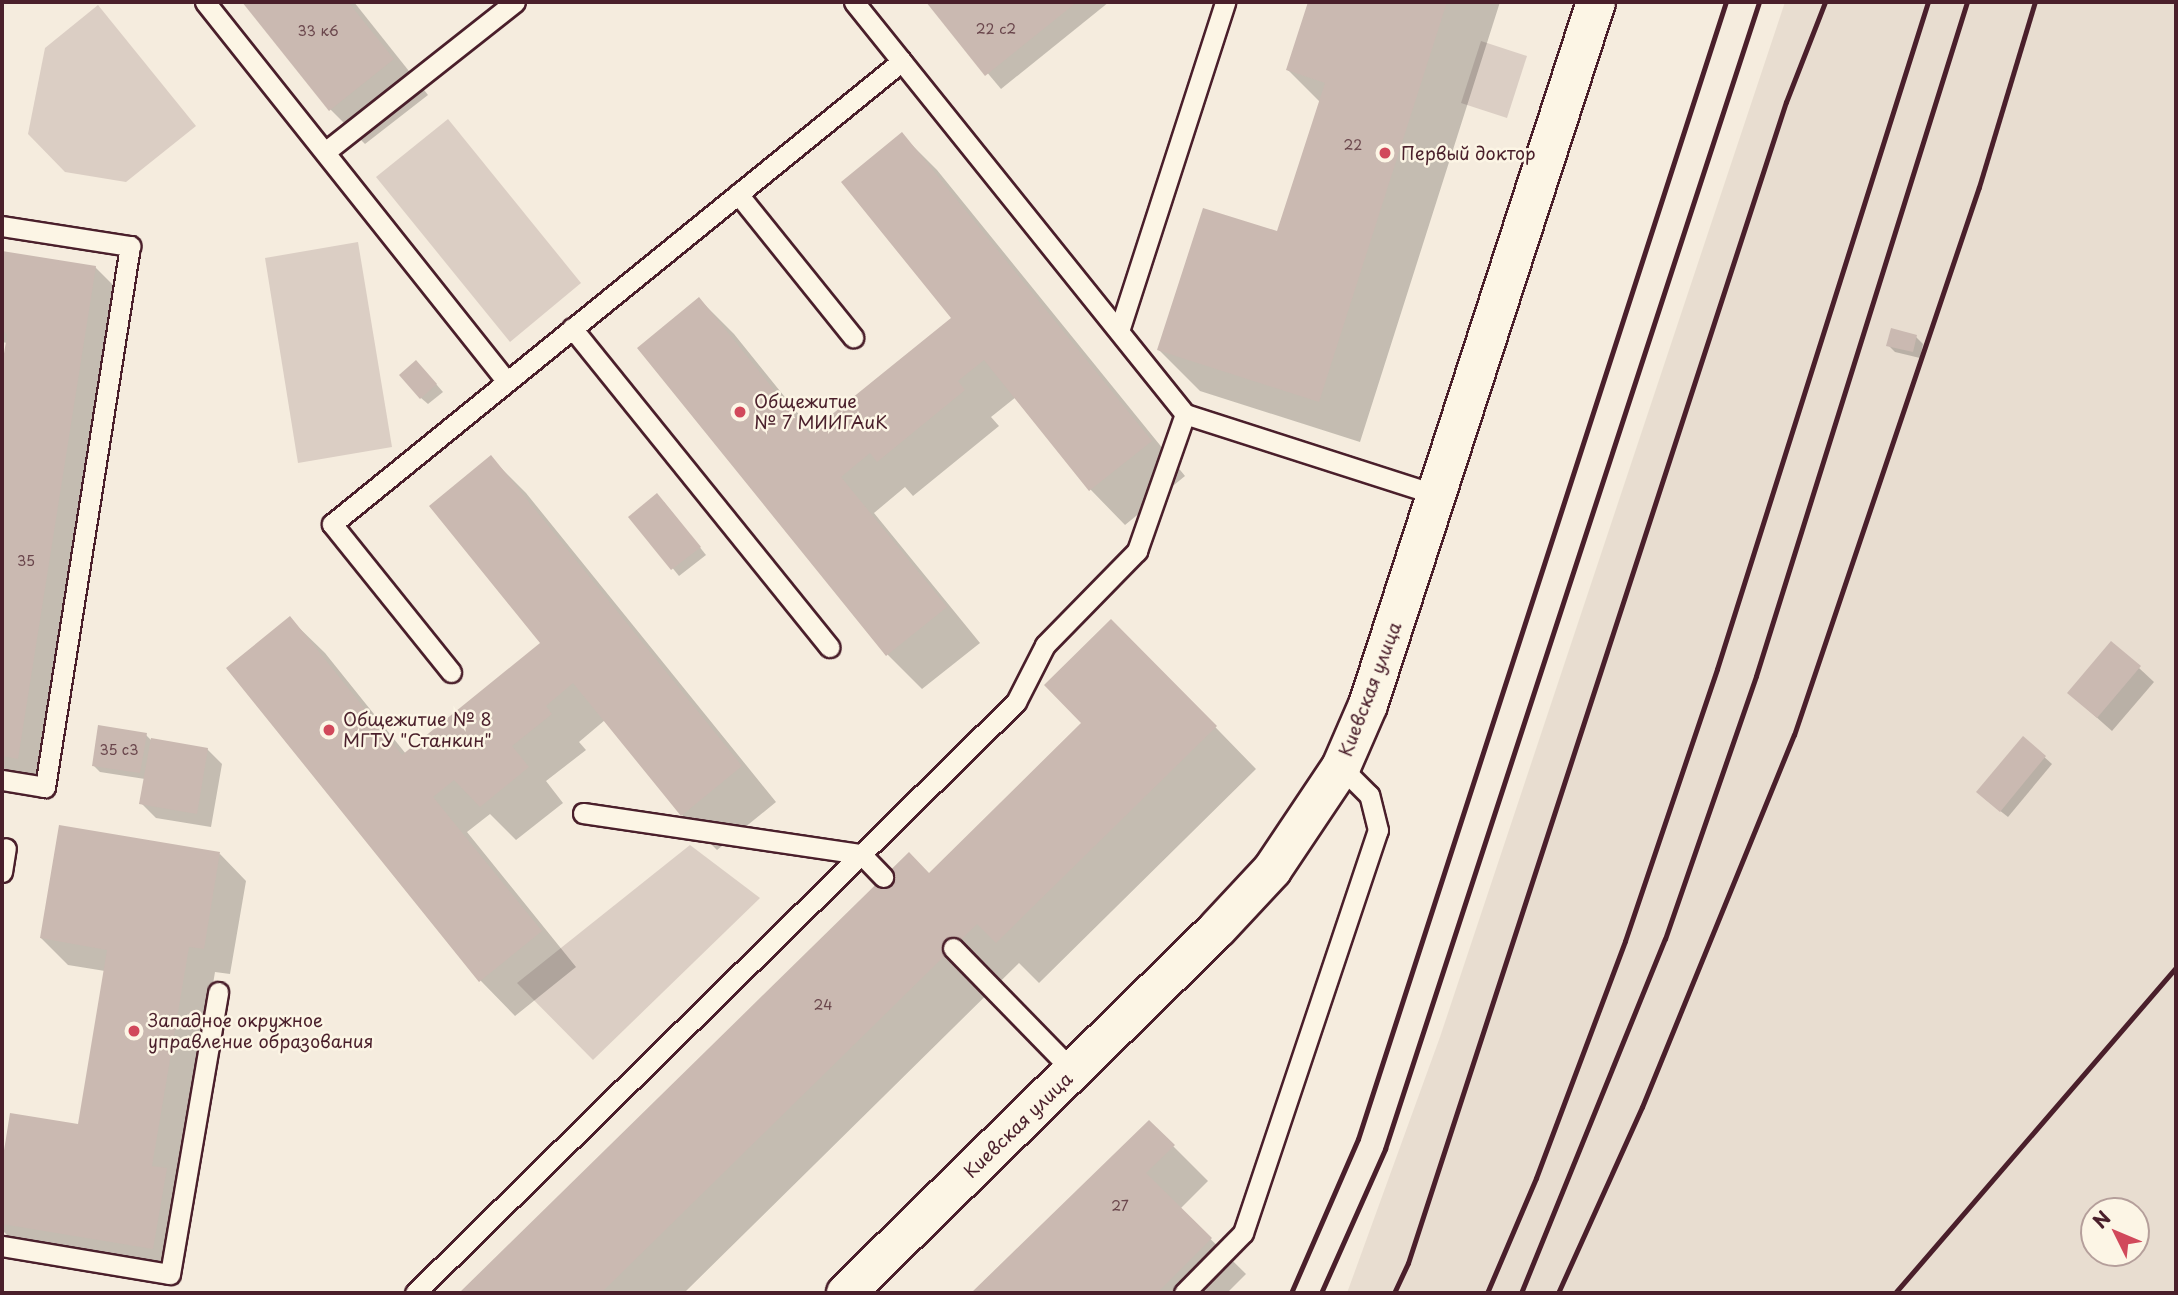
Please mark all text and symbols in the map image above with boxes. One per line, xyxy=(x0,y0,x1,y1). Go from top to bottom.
house number: 22 с2 xyxy=(976,21,1016,37)
house number: 33 к6 xyxy=(297,23,339,39)
house number: 22 xyxy=(1344,137,1362,153)
place label: Первый доктор xyxy=(1401,142,1536,164)
marker: Первый доктор xyxy=(1375,143,1395,163)
place label: Общежитие № 7 МИИГАиК xyxy=(754,391,888,434)
marker: Общежитие № 7 МИИГАиК xyxy=(732,404,748,420)
house number: 35 xyxy=(17,553,35,569)
street label: Киевская улица xyxy=(1334,618,1406,760)
place label: Общежитие № 8 МГТУ "Станкин" xyxy=(343,709,492,752)
marker: Общежитие № 8 МГТУ "Станкин" xyxy=(321,722,337,738)
house number: 35 с3 xyxy=(99,742,139,758)
house number: 24 xyxy=(814,997,832,1013)
place label: Западное окружное управление образования xyxy=(148,1010,374,1052)
marker: Западное окружное управление образования xyxy=(126,1023,142,1039)
street label: Киевская улица xyxy=(959,1067,1077,1183)
north arrow xyxy=(2080,1197,2150,1267)
house number: 27 xyxy=(1111,1198,1129,1214)
text: N xyxy=(2086,1204,2116,1234)

